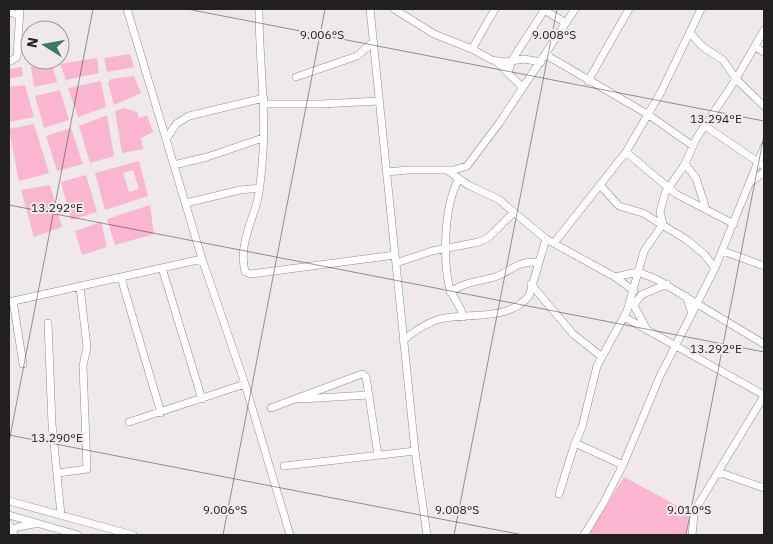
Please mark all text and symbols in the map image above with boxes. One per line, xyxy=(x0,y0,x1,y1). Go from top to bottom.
north arrow xyxy=(20,20,70,70)
text: 9.006°S xyxy=(300,27,344,42)
text: 9.008°S xyxy=(532,27,576,42)
text: N xyxy=(22,36,42,49)
text: 13.294°E xyxy=(690,111,742,126)
text: 13.292°E xyxy=(31,200,83,215)
text: 13.292°E xyxy=(690,341,742,356)
text: 13.290°E xyxy=(31,430,83,445)
text: 9.006°S xyxy=(203,502,247,517)
text: 9.008°S xyxy=(435,502,479,517)
text: 9.010°S xyxy=(667,502,711,517)

